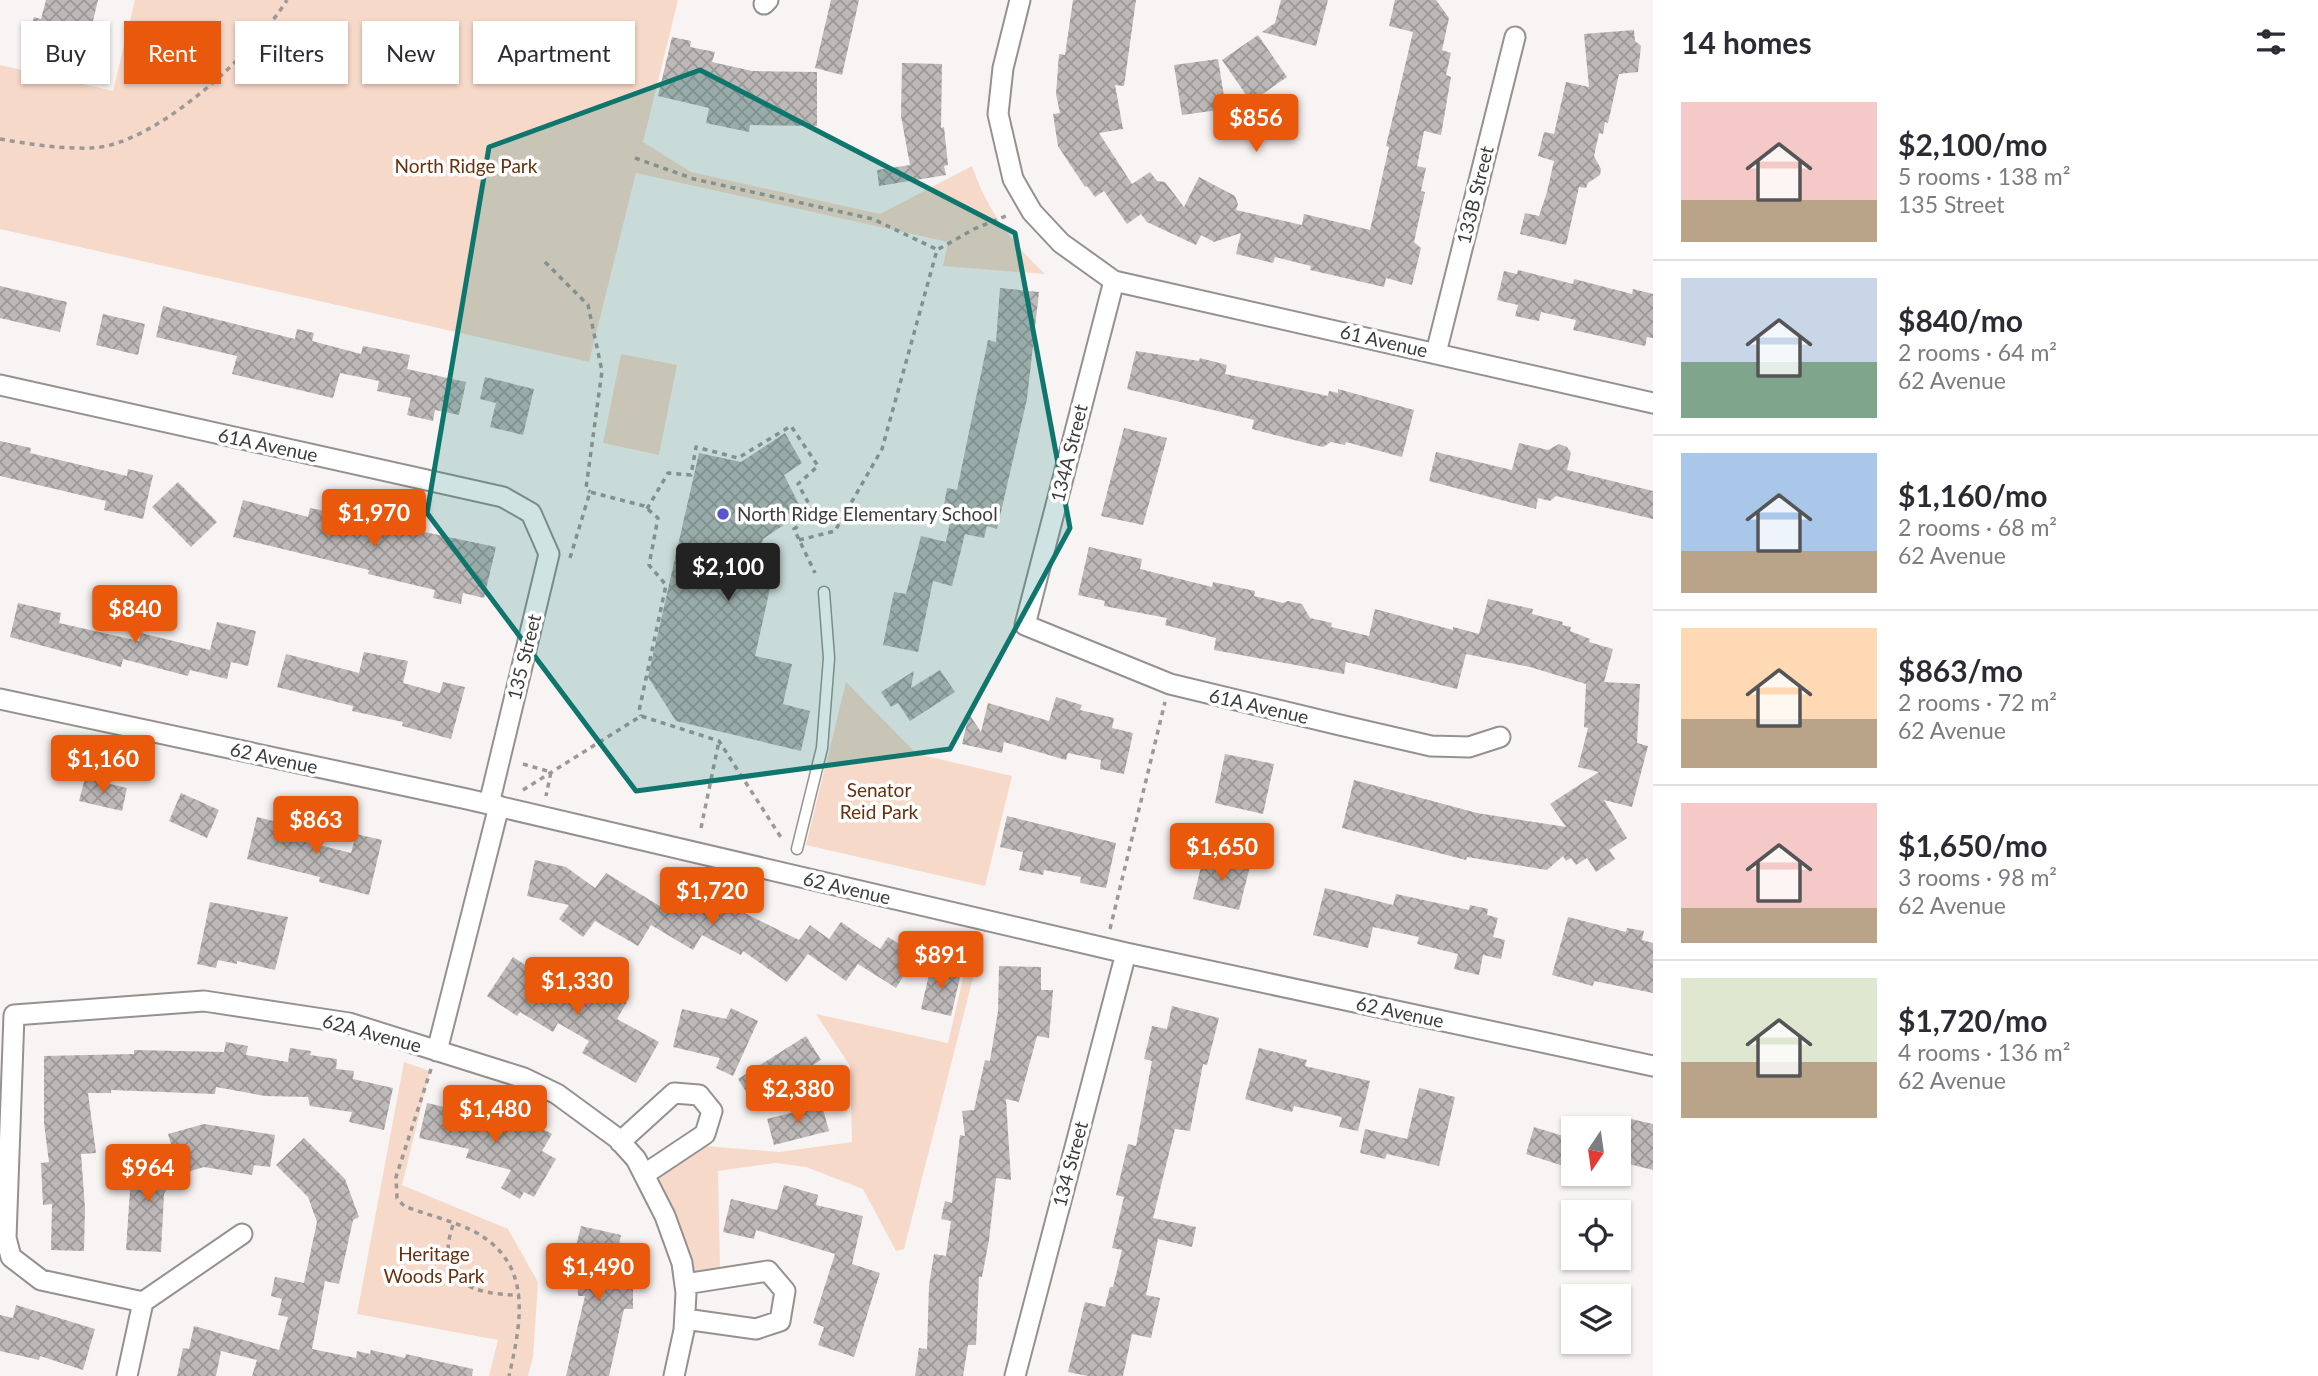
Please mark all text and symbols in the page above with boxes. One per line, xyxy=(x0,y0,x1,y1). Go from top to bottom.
chip: Buy xyxy=(21,21,110,84)
chip: Rent xyxy=(124,21,221,84)
chip: Filters xyxy=(235,21,348,84)
chip: New xyxy=(362,21,459,84)
chip: Apartment xyxy=(473,21,635,84)
icon: filters xyxy=(2252,23,2290,61)
text: 14 homes xyxy=(1681,24,1812,60)
pin: $856 xyxy=(1215,94,1297,154)
text: $856 xyxy=(1229,103,1283,131)
text: $2,100/mo xyxy=(1898,126,2047,162)
icon: home xyxy=(1737,130,1821,214)
street label: 133B Street xyxy=(1451,143,1498,246)
park label: North Ridge Park xyxy=(395,154,538,177)
text: 5 rooms · 138 m² xyxy=(1898,162,2070,190)
text: 135 Street xyxy=(1898,190,2004,218)
text: $840/mo xyxy=(1898,302,2023,338)
icon: home xyxy=(1737,306,1821,390)
street label: 61 Avenue xyxy=(1338,319,1430,362)
text: 2 rooms · 64 m² xyxy=(1898,338,2057,366)
text: 62 Avenue xyxy=(1898,366,2006,394)
street label: 134A Street xyxy=(1045,401,1092,504)
street label: 61A Avenue xyxy=(216,423,320,466)
text: $1,160/mo xyxy=(1898,477,2047,513)
icon: home xyxy=(1737,481,1821,565)
pin: $1,970 xyxy=(317,490,431,549)
text: $1,970 xyxy=(338,498,410,526)
place label: North Ridge Elementary School xyxy=(737,502,998,525)
marker: North Ridge Elementary School xyxy=(715,506,731,522)
text: 2 rooms · 68 m² xyxy=(1898,513,2057,541)
text: 62 Avenue xyxy=(1898,541,2006,569)
pin: $2,100 xyxy=(671,544,785,603)
text: $2,100 xyxy=(692,552,764,580)
pin: $840 xyxy=(94,586,176,645)
text: $840 xyxy=(108,594,162,622)
street label: 135 Street xyxy=(502,611,545,702)
text: $863/mo xyxy=(1898,652,2023,688)
icon: home xyxy=(1737,656,1821,740)
street label: 61A Avenue xyxy=(1207,683,1311,728)
text: 2 rooms · 72 m² xyxy=(1898,688,2057,716)
text: 62 Avenue xyxy=(1898,716,2006,744)
pin: $1,160 xyxy=(46,736,160,795)
street label: 62 Avenue xyxy=(228,737,320,778)
text: $1,160 xyxy=(67,744,139,772)
park label: Senator Reid Park xyxy=(840,778,919,823)
pin: $863 xyxy=(275,796,357,856)
text: $863 xyxy=(289,805,343,833)
pin: $1,650 xyxy=(1165,824,1279,883)
text: $1,650/mo xyxy=(1898,827,2047,863)
icon: home xyxy=(1737,831,1821,915)
text: $1,650 xyxy=(1186,832,1258,860)
text: 3 rooms · 98 m² xyxy=(1898,863,2057,891)
street label: 62 Avenue xyxy=(801,866,893,909)
pin: $1,720 xyxy=(655,867,769,927)
text: $1,720 xyxy=(676,876,748,904)
text: 62 Avenue xyxy=(1898,891,2006,919)
pin: $891 xyxy=(900,932,982,991)
text: $891 xyxy=(914,940,968,968)
pin: $1,330 xyxy=(520,958,634,1017)
text: $1,330 xyxy=(541,966,613,994)
street label: 62 Avenue xyxy=(1354,991,1446,1032)
text: $1,720/mo xyxy=(1898,1002,2047,1038)
icon: home xyxy=(1737,1006,1821,1090)
street label: 62A Avenue xyxy=(320,1008,424,1057)
text: 4 rooms · 136 m² xyxy=(1898,1038,2070,1066)
pin: $2,380 xyxy=(741,1066,855,1125)
text: 62 Avenue xyxy=(1898,1066,2006,1094)
text: $2,380 xyxy=(762,1074,834,1102)
pin: $1,480 xyxy=(438,1086,552,1145)
text: $1,480 xyxy=(459,1094,531,1122)
north arrow xyxy=(1561,1116,1631,1186)
map controls xyxy=(1561,1116,1631,1354)
street label: 134 Street xyxy=(1047,1118,1092,1209)
pin: $964 xyxy=(107,1144,189,1204)
text: $964 xyxy=(121,1153,175,1181)
button: locate xyxy=(1561,1200,1631,1270)
park label: Heritage Woods Park xyxy=(384,1242,485,1287)
pin: $1,490 xyxy=(541,1244,655,1303)
text: $1,490 xyxy=(562,1252,634,1280)
button: layers xyxy=(1561,1284,1631,1354)

